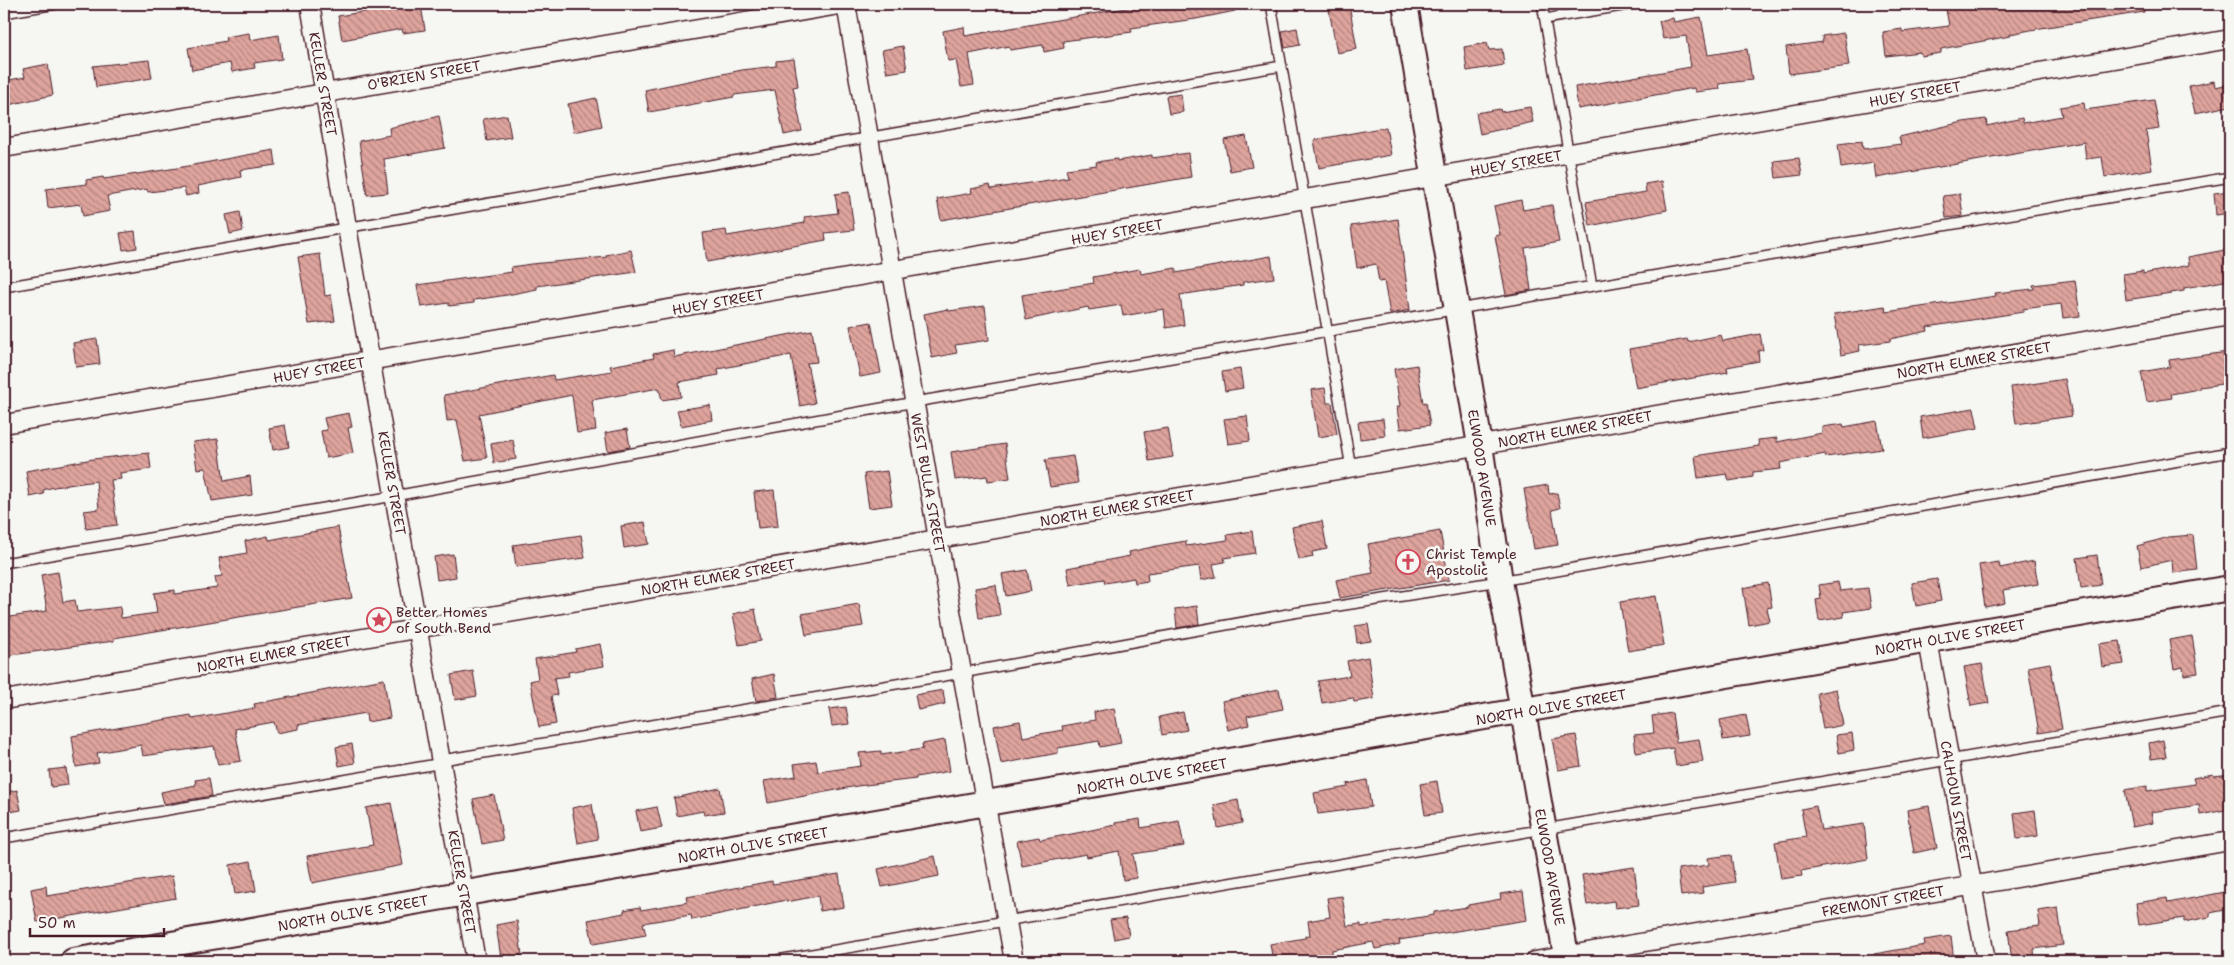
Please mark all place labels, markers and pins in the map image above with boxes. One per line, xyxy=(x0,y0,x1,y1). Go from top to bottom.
place label: Christ Temple Apostolic xyxy=(1426,545,1517,579)
church icon: Christ Temple Apostolic xyxy=(1395,549,1421,575)
place label: Better Homes of South Bend xyxy=(396,603,491,637)
place icon: Better Homes of South Bend xyxy=(366,607,392,633)

